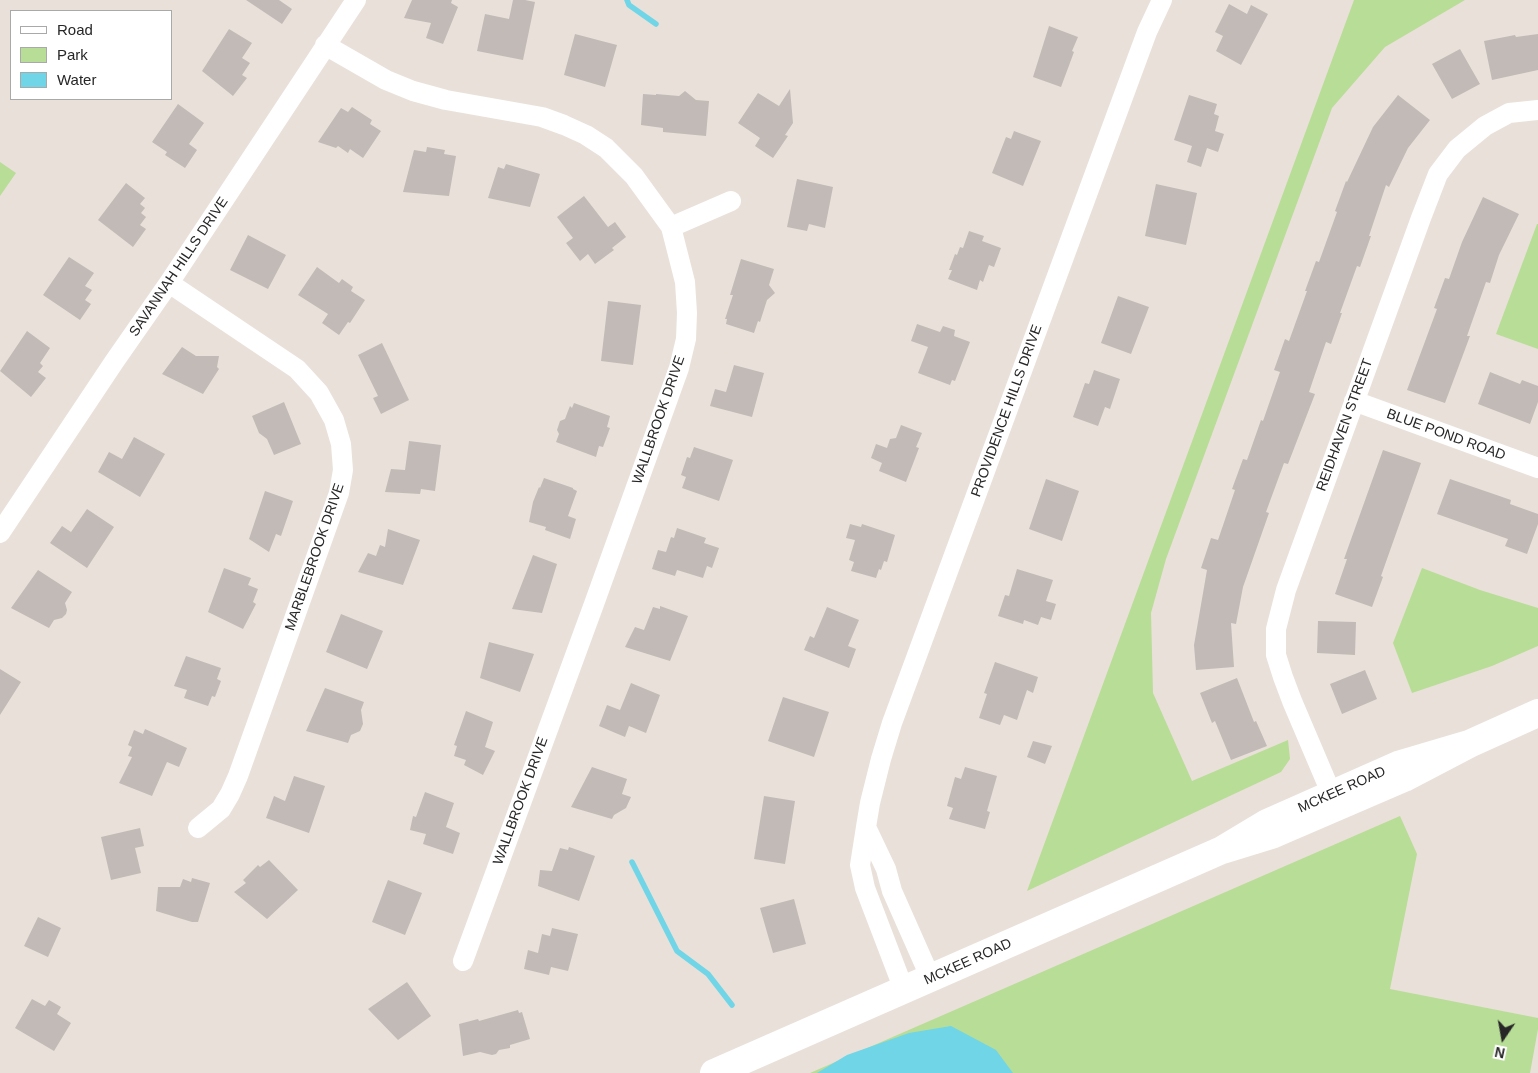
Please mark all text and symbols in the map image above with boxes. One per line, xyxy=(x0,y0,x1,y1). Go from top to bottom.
legend xyxy=(10,10,172,100)
text: Road xyxy=(57,21,93,38)
text: Park xyxy=(57,46,88,63)
text: Water xyxy=(57,71,96,88)
street label: SAVANNAH HILLS DRIVE xyxy=(126,194,232,340)
street label: PROVIDENCE HILLS DRIVE xyxy=(968,323,1046,499)
street label: WALLBROOK DRIVE xyxy=(629,354,689,486)
street label: REIDHAVEN STREET xyxy=(1313,356,1377,494)
street label: BLUE POND ROAD xyxy=(1384,406,1508,464)
street label: MARBLEBROOK DRIVE xyxy=(282,481,348,633)
street label: WALLBROOK DRIVE xyxy=(490,735,552,867)
street label: MCKEE ROAD xyxy=(1296,763,1388,817)
street label: MCKEE ROAD xyxy=(922,935,1014,989)
north arrow xyxy=(1478,1013,1528,1063)
text: N xyxy=(1493,1044,1506,1062)

